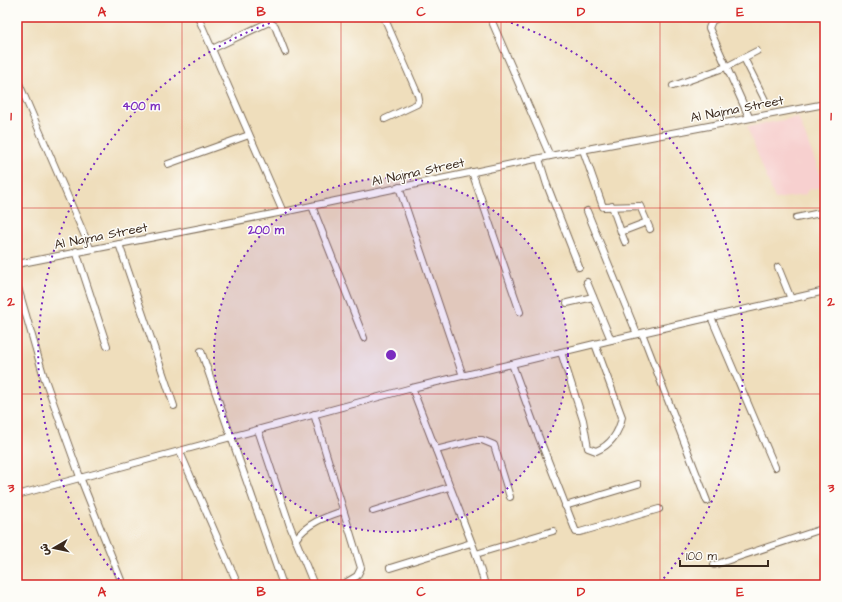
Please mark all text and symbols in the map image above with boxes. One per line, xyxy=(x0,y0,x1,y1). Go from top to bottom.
text: A xyxy=(98,3,107,21)
text: B xyxy=(256,3,266,21)
text: C xyxy=(416,3,426,21)
text: D xyxy=(577,3,586,21)
text: E xyxy=(736,3,744,21)
street label: Al Najma Street xyxy=(689,91,786,127)
text: 400 m xyxy=(122,98,160,115)
text: 1 xyxy=(10,107,12,125)
text: 1 xyxy=(830,107,832,125)
street label: Al Najma Street xyxy=(370,153,467,191)
street label: Al Najma Street xyxy=(53,218,150,254)
text: 200 m xyxy=(247,222,285,239)
text: 2 xyxy=(6,293,15,311)
text: 2 xyxy=(826,293,835,311)
centre of rings xyxy=(384,348,398,362)
text: 3 xyxy=(7,479,15,497)
text: 3 xyxy=(827,479,835,497)
north arrow xyxy=(34,528,74,568)
text: ش xyxy=(36,542,53,557)
scale bar xyxy=(680,542,768,568)
text: 100 m xyxy=(686,548,717,565)
text: A xyxy=(98,583,107,601)
text: B xyxy=(256,583,266,601)
text: C xyxy=(416,583,426,601)
text: D xyxy=(577,583,586,601)
text: E xyxy=(736,583,744,601)

